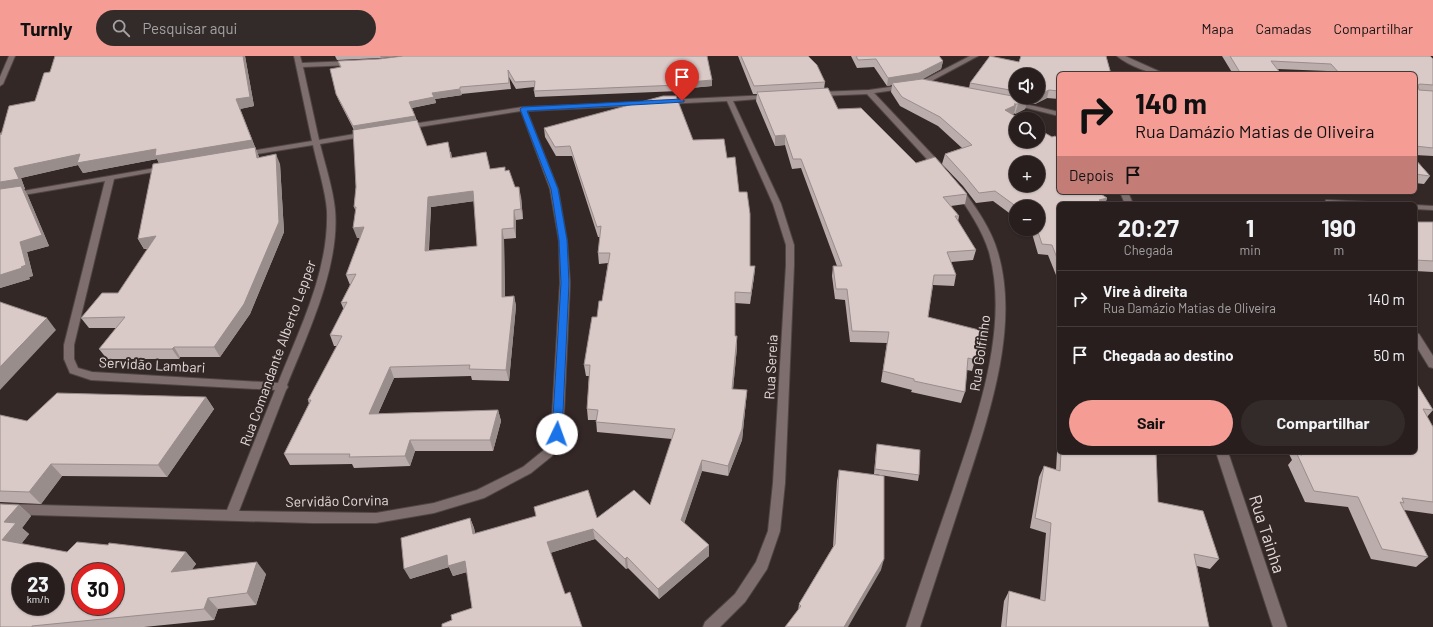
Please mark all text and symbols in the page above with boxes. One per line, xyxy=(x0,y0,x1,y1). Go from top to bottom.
search box xyxy=(96,10,376,46)
text: Turnly xyxy=(20,17,72,40)
icon: search xyxy=(110,17,132,39)
text: Pesquisar aqui xyxy=(142,19,237,37)
text: Mapa xyxy=(1202,20,1234,37)
text: Camadas xyxy=(1256,20,1311,37)
text: Compartilhar xyxy=(1333,20,1413,37)
pin xyxy=(665,60,699,101)
icon: arrive xyxy=(671,66,693,88)
map controls xyxy=(1009,68,1045,236)
button: sound xyxy=(1009,68,1045,104)
text: 140 m xyxy=(1135,86,1207,120)
icon: right xyxy=(1069,88,1121,140)
button: search xyxy=(1009,112,1045,148)
text: Rua Damázio Matias de Oliveira xyxy=(1135,120,1374,142)
button: + xyxy=(1009,156,1045,192)
icon: arrive xyxy=(1122,164,1144,186)
text: Depois xyxy=(1069,166,1114,184)
button: − xyxy=(1009,200,1045,236)
text: 20:27 xyxy=(1118,213,1179,242)
text: 1 xyxy=(1246,213,1254,242)
text: 190 xyxy=(1321,213,1356,242)
text: Chegada xyxy=(1124,242,1173,258)
text: min xyxy=(1240,242,1261,258)
text: m xyxy=(1333,242,1344,258)
street label: Rua Comandante Alberto Lepper xyxy=(236,258,319,448)
text: Vire à direita xyxy=(1103,282,1187,300)
icon: right xyxy=(1069,288,1091,310)
text: 140 m xyxy=(1368,290,1405,308)
text: Rua Damázio Matias de Oliveira xyxy=(1103,300,1276,316)
street label: Rua Golfinho xyxy=(966,314,993,392)
street label: Rua Sereia xyxy=(760,334,781,400)
icon: arrive xyxy=(1069,344,1091,366)
text: Chegada ao destino xyxy=(1103,346,1234,364)
text: 50 m xyxy=(1373,346,1405,364)
street label: Servidão Lambari xyxy=(98,353,206,376)
button: Sair xyxy=(1069,400,1233,446)
button: Compartilhar xyxy=(1241,400,1405,446)
position arrow xyxy=(536,413,578,455)
street label: Servidão Corvina xyxy=(285,491,389,510)
street label: Rua Tainha xyxy=(1246,492,1290,575)
speed limit sign: 30 xyxy=(72,563,124,615)
text: 23 xyxy=(27,572,49,596)
text: km/h xyxy=(27,593,49,605)

